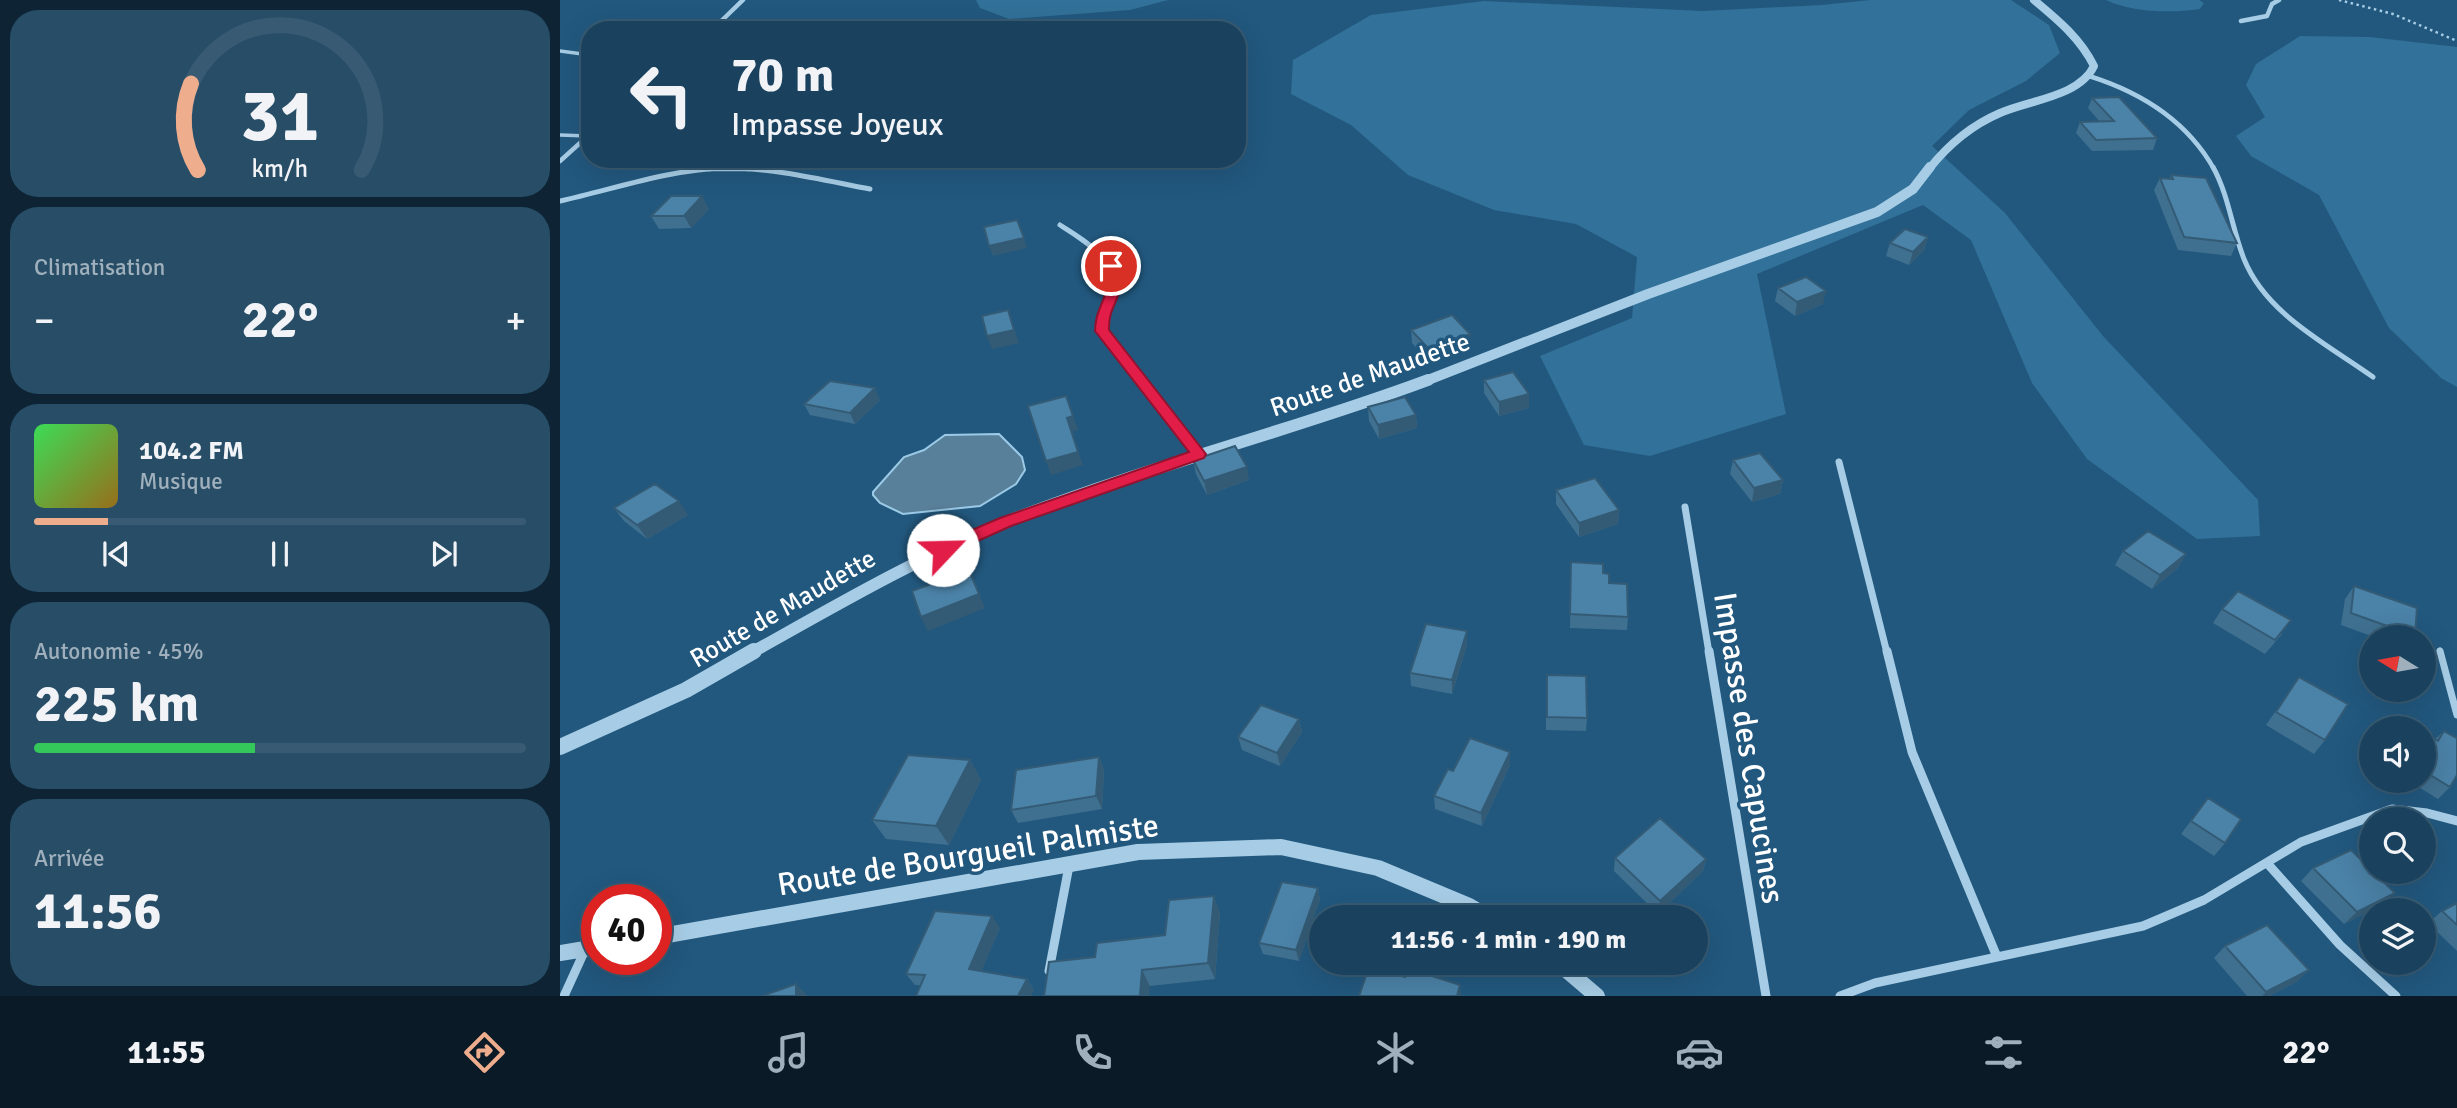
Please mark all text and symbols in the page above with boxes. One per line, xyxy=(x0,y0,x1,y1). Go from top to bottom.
text: 70 m xyxy=(731,45,834,105)
icon: left xyxy=(616,49,707,140)
text: 31 xyxy=(241,72,319,161)
text: Impasse Joyeux xyxy=(731,105,943,144)
text: km/h xyxy=(252,152,308,183)
pin xyxy=(1081,236,1141,296)
icon: arrive xyxy=(1092,247,1130,285)
text: Climatisation xyxy=(34,253,165,282)
text: 22° xyxy=(242,288,318,352)
text: − xyxy=(34,297,55,344)
text: + xyxy=(505,297,526,344)
street label: Route de Maudette xyxy=(1266,326,1474,424)
text: 104.2 FM xyxy=(139,435,244,467)
text: Musique xyxy=(139,467,223,496)
position arrow xyxy=(906,513,980,587)
icon: previous xyxy=(97,535,135,573)
icon: pause xyxy=(261,535,299,573)
icon: next xyxy=(425,535,463,573)
street label: Route de Maudette xyxy=(684,543,882,675)
street label: Impasse des Capucines xyxy=(1705,590,1793,906)
north arrow xyxy=(2359,625,2436,702)
map controls xyxy=(2359,625,2436,975)
text: Autonomie · 45% xyxy=(34,637,204,666)
text: 225 km xyxy=(34,672,199,736)
button: sound xyxy=(2359,716,2436,793)
street label: Route de Bourgueil Palmiste xyxy=(775,806,1161,904)
button: search xyxy=(2359,807,2436,884)
text: Arrivée xyxy=(34,844,105,873)
text: 11:56 xyxy=(34,879,162,943)
speed limit sign: 40 xyxy=(581,884,672,975)
button: layers xyxy=(2359,898,2436,975)
text: 11:56 · 1 min · 190 m xyxy=(1391,924,1626,956)
icon: directions xyxy=(460,1028,509,1077)
icon: music xyxy=(764,1028,813,1077)
icon: phone xyxy=(1068,1028,1117,1077)
icon: climate xyxy=(1371,1028,1420,1077)
icon: car xyxy=(1675,1028,1724,1077)
icon: filters xyxy=(1979,1028,2028,1077)
text: 11:55 xyxy=(127,1033,206,1072)
text: 22° xyxy=(2282,1033,2330,1072)

